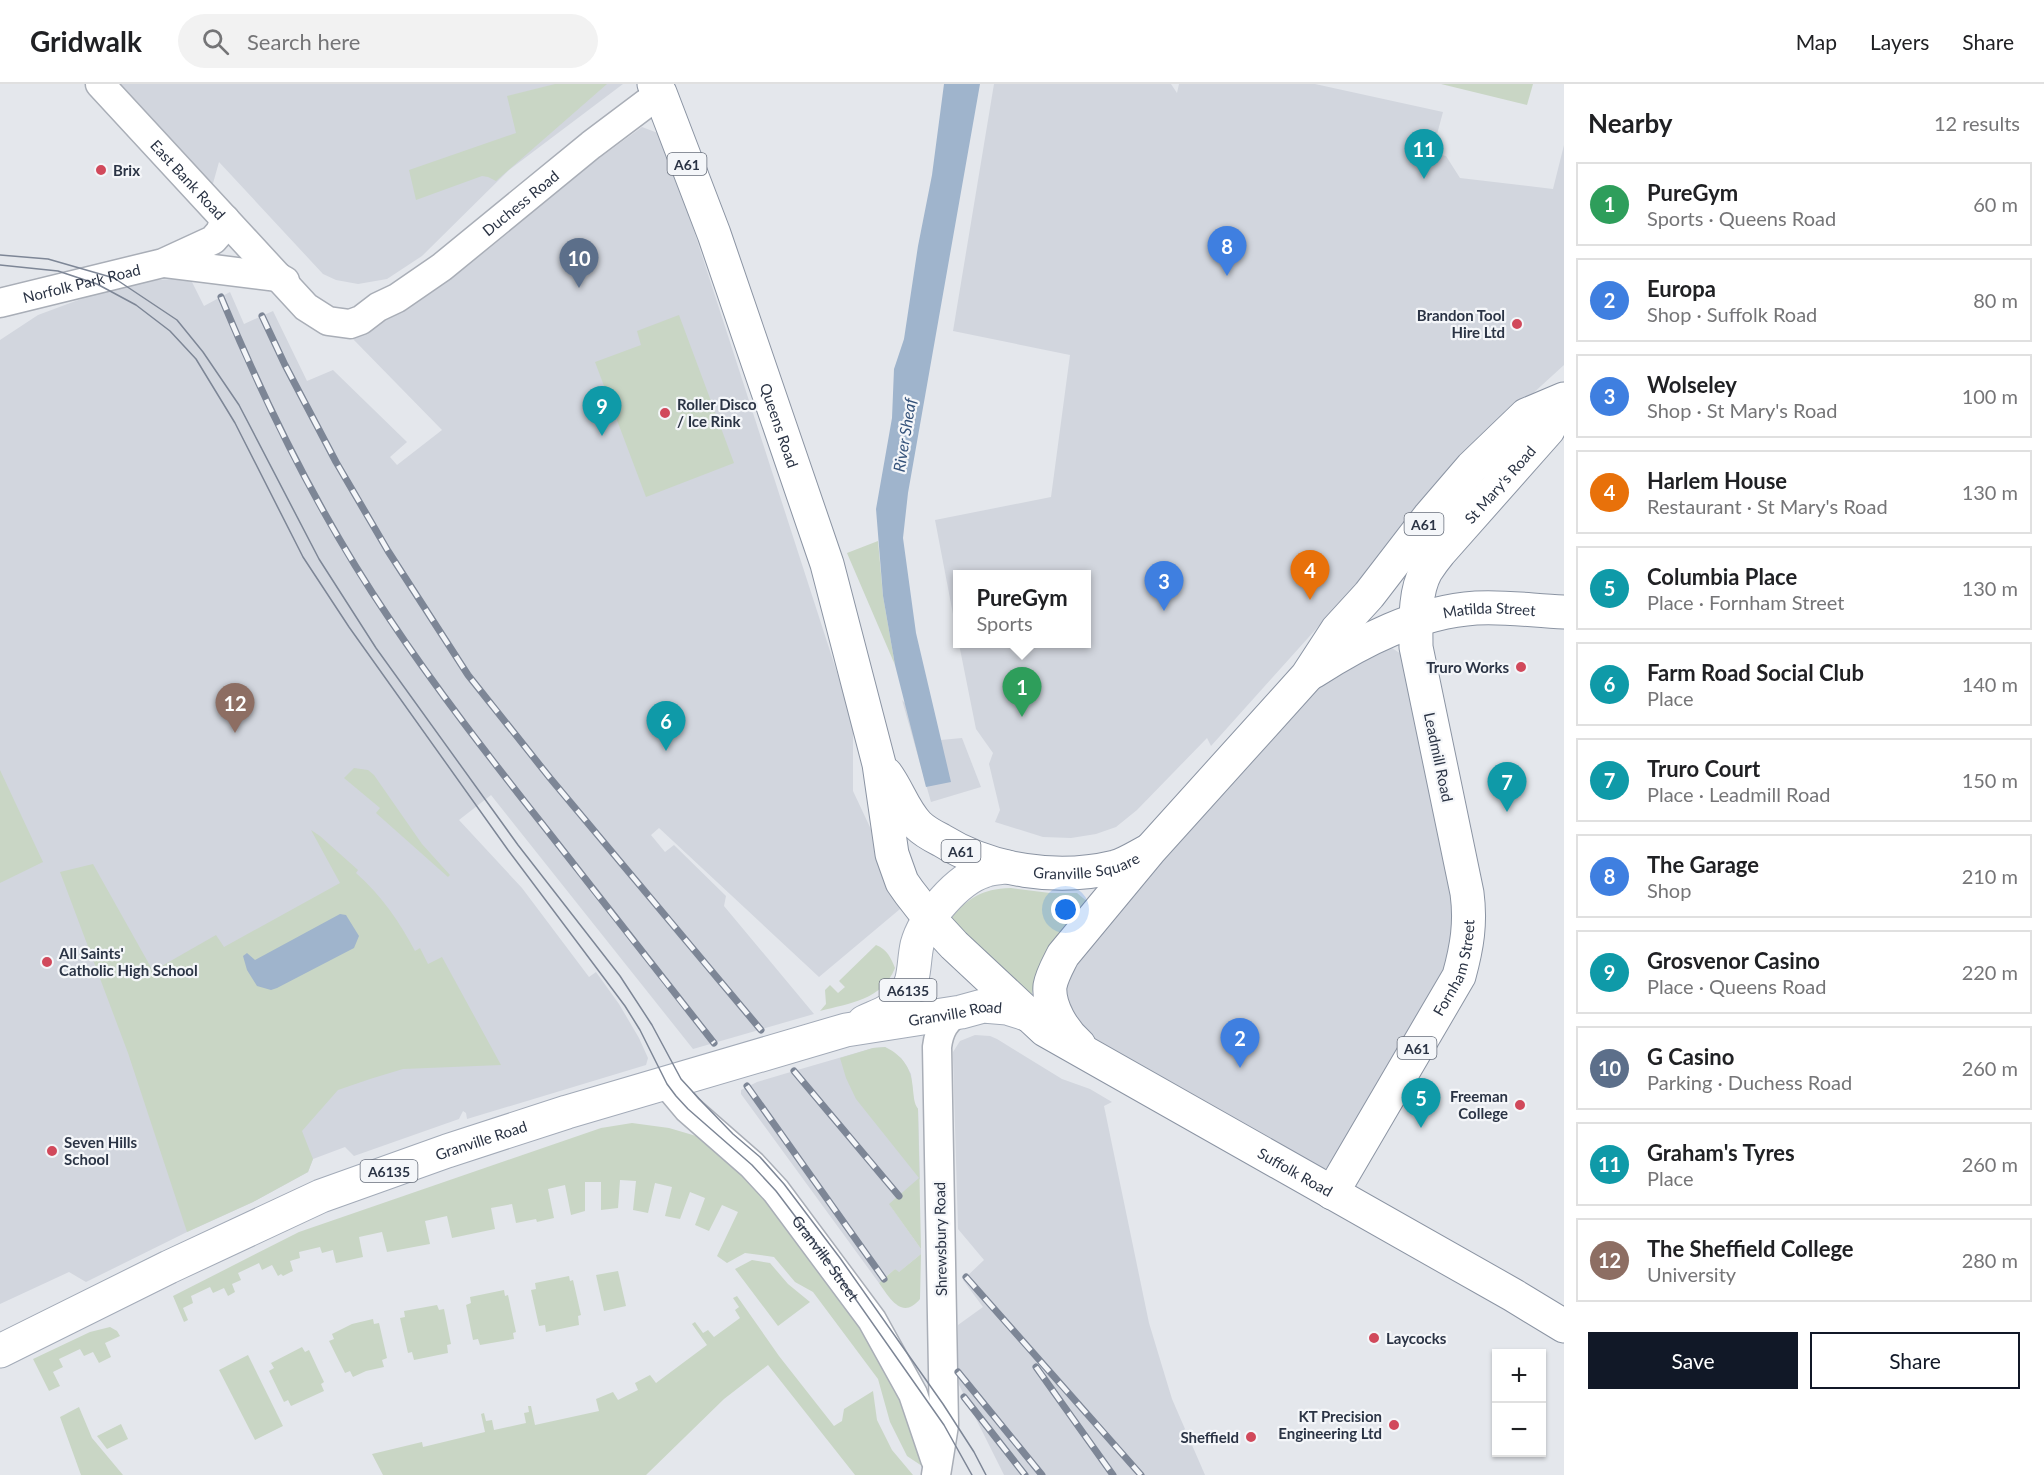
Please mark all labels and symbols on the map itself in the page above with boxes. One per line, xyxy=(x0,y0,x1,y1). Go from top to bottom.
pin: 11 xyxy=(1404,130,1444,179)
street label: East Bank Road xyxy=(147,136,229,223)
road number: A61 xyxy=(668,153,706,175)
place label: Brix xyxy=(113,161,140,179)
marker: Brix xyxy=(94,163,108,177)
street label: Duchess Road xyxy=(479,166,562,239)
pin: 8 xyxy=(1208,226,1246,276)
pin: 10 xyxy=(560,238,598,288)
street label: Norfolk Park Road xyxy=(21,260,142,306)
place label: Brandon Tool Hire Ltd xyxy=(1417,306,1505,341)
marker: Brandon Tool Hire Ltd xyxy=(1510,317,1524,331)
street label: Queens Road xyxy=(757,381,802,470)
pin: 9 xyxy=(582,386,622,436)
place label: Roller Disco / Ice Rink xyxy=(677,395,757,430)
water label: River Sheaf xyxy=(889,396,919,473)
marker: Roller Disco / Ice Rink xyxy=(658,406,672,420)
street label: St Mary's Road xyxy=(1461,442,1539,527)
road number: A61 xyxy=(1404,513,1444,535)
pin: 4 xyxy=(1290,550,1330,600)
pin: 3 xyxy=(1144,562,1184,611)
street label: Matilda Street xyxy=(1441,599,1537,622)
place label: Truro Works xyxy=(1426,658,1509,676)
marker: Truro Works xyxy=(1514,660,1528,674)
pin: 1 xyxy=(1002,668,1042,717)
pin: 12 xyxy=(216,684,254,733)
pin: 6 xyxy=(646,702,686,751)
street label: Leadmill Road xyxy=(1421,711,1457,803)
pin: 7 xyxy=(1488,762,1526,812)
road number: A61 xyxy=(942,840,980,862)
street label: Granville Square xyxy=(1033,848,1143,882)
your location xyxy=(1051,895,1080,924)
street label: Fornham Street xyxy=(1429,919,1478,1019)
place label: All Saints' Catholic High School xyxy=(58,944,198,979)
marker: All Saints' Catholic High School xyxy=(40,955,54,969)
road number: A6135 xyxy=(880,979,936,1001)
street label: Granville Road xyxy=(907,996,1003,1029)
pin: 2 xyxy=(1220,1018,1260,1068)
road number: A61 xyxy=(1398,1037,1436,1059)
pin: 5 xyxy=(1402,1078,1440,1128)
place label: Freeman College xyxy=(1450,1087,1508,1122)
marker: Freeman College xyxy=(1513,1098,1527,1112)
street label: Granville Road xyxy=(433,1117,529,1164)
place label: Seven Hills School xyxy=(64,1133,138,1168)
marker: Seven Hills School xyxy=(45,1144,59,1158)
street label: Suffolk Road xyxy=(1255,1144,1336,1200)
road number: A6135 xyxy=(360,1160,418,1182)
street label: Shrewsbury Road xyxy=(930,1182,950,1296)
street label: Granville Street xyxy=(789,1212,863,1305)
place label: Laycocks xyxy=(1386,1329,1447,1347)
marker: Laycocks xyxy=(1367,1331,1381,1345)
place label: KT Precision Engineering Ltd xyxy=(1278,1407,1382,1442)
marker: KT Precision Engineering Ltd xyxy=(1387,1418,1401,1432)
place label: Sheffield xyxy=(1180,1428,1239,1446)
marker: Sheffield xyxy=(1244,1430,1258,1444)

